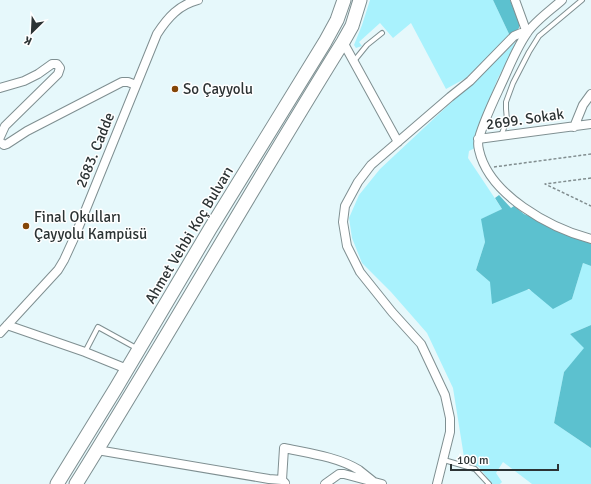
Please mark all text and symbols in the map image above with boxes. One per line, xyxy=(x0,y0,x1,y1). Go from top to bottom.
north arrow xyxy=(12,12,52,52)
text: K xyxy=(22,33,34,48)
place label: So Çayyolu xyxy=(183,80,253,98)
marker: So Çayyolu xyxy=(170,84,180,94)
street label: 2699. Sokak xyxy=(485,105,566,133)
street label: 2683. Cadde xyxy=(72,110,118,190)
street label: Ahmet Vehbi Koç Bulvarı xyxy=(141,163,237,307)
place label: Final Okulları Çayyolu Kampüsü xyxy=(34,208,147,243)
marker: Final Okulları Çayyolu Kampüsü xyxy=(21,221,31,231)
scale bar xyxy=(451,446,558,472)
text: 100 m xyxy=(457,453,489,468)

